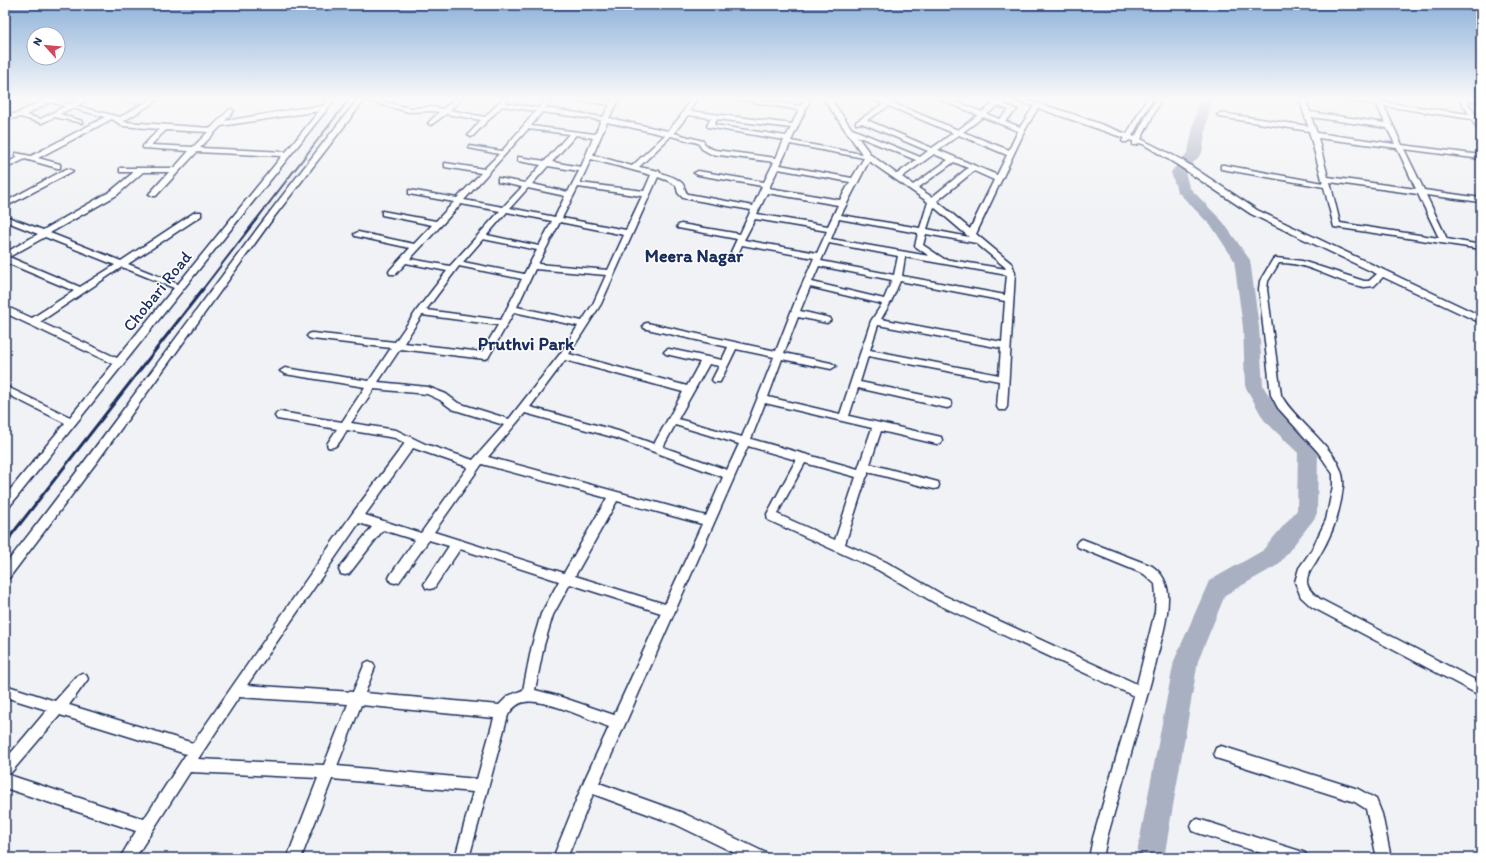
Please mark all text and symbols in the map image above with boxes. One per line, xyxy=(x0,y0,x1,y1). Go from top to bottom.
north arrow xyxy=(26,26,66,66)
text: N xyxy=(30,35,45,48)
district label: Meera Nagar xyxy=(645,245,744,267)
street label: Chobari Road xyxy=(119,246,196,335)
district label: Pruthvi Park xyxy=(478,333,575,355)

